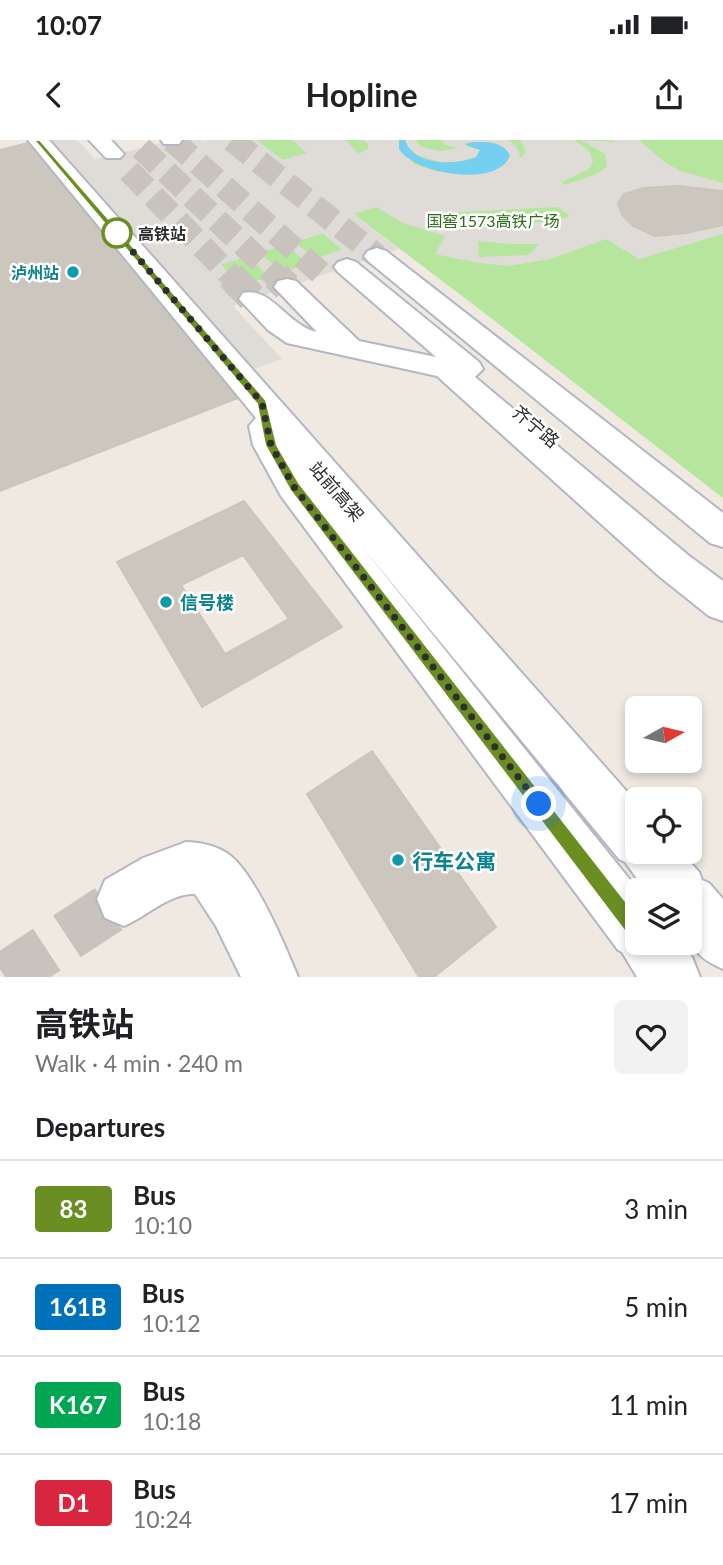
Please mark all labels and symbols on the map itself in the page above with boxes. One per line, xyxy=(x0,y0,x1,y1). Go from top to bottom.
park label: 国窖1573高铁广场 xyxy=(426,211,560,230)
marker: 高铁站 xyxy=(102,218,132,248)
place label: 高铁站 xyxy=(138,224,186,243)
place label: 泸州站 xyxy=(11,263,59,282)
marker: 泸州站 xyxy=(65,264,81,280)
street label: 齐宁路 xyxy=(508,400,564,452)
street label: 站前高架 xyxy=(305,457,369,525)
place label: 信号楼 xyxy=(180,591,234,613)
marker: 信号楼 xyxy=(158,594,174,610)
north arrow xyxy=(625,696,702,774)
your location xyxy=(521,786,556,821)
place label: 行车公寓 xyxy=(412,848,496,873)
marker: 行车公寓 xyxy=(390,852,406,868)

